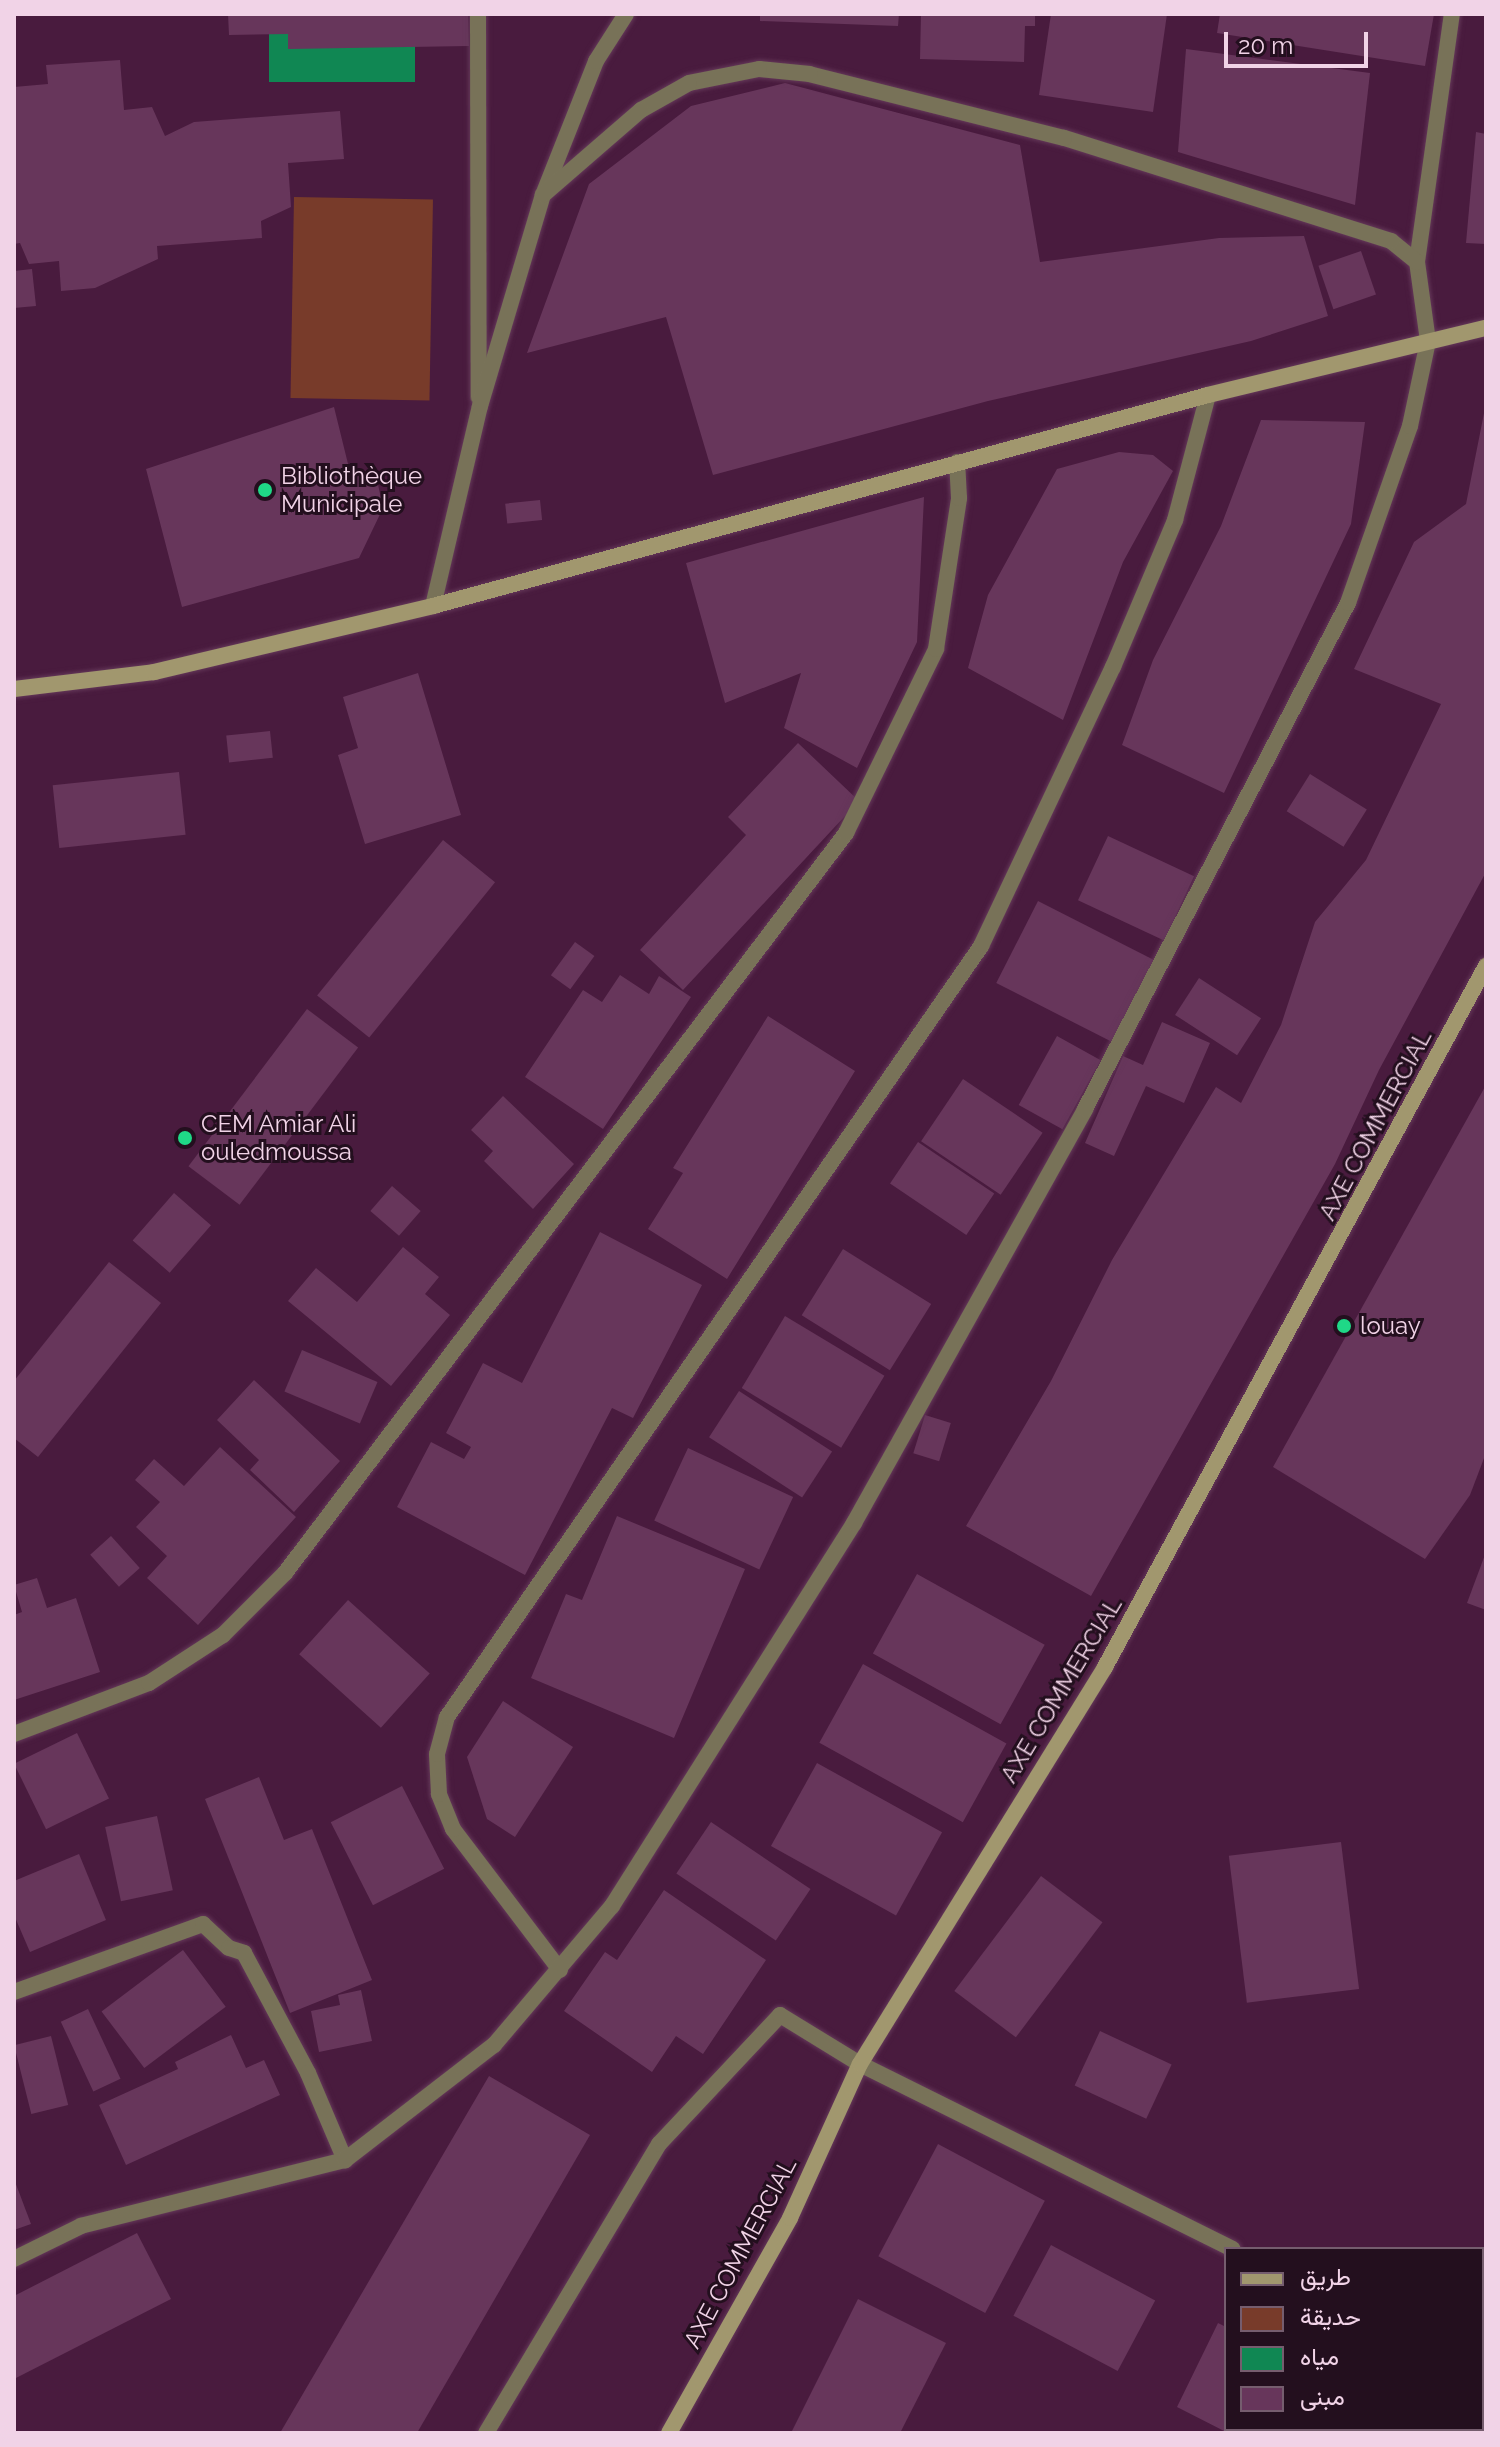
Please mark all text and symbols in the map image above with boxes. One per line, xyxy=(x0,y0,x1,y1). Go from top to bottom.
scale bar xyxy=(1228,16,1372,66)
text: 20 m xyxy=(1238,31,1293,60)
place label: Bibliothèque Municipale xyxy=(281,462,422,518)
marker: Bibliothèque Municipale xyxy=(256,481,274,499)
street label: AXE COMMERCIAL xyxy=(1313,1025,1437,1225)
place label: CEM Amiar Ali ouledmoussa xyxy=(201,1110,358,1166)
marker: CEM Amiar Ali ouledmoussa xyxy=(176,1129,194,1147)
place label: louay xyxy=(1360,1312,1421,1340)
marker: louay xyxy=(1335,1317,1353,1335)
street label: AXE COMMERCIAL xyxy=(994,1592,1128,1788)
street label: AXE COMMERCIAL xyxy=(678,2153,802,2353)
legend xyxy=(1224,2247,1484,2431)
text: طريق xyxy=(1300,2262,1351,2291)
text: حديقة xyxy=(1300,2302,1361,2331)
text: مياه xyxy=(1300,2342,1339,2371)
text: مبنى xyxy=(1300,2382,1345,2411)

